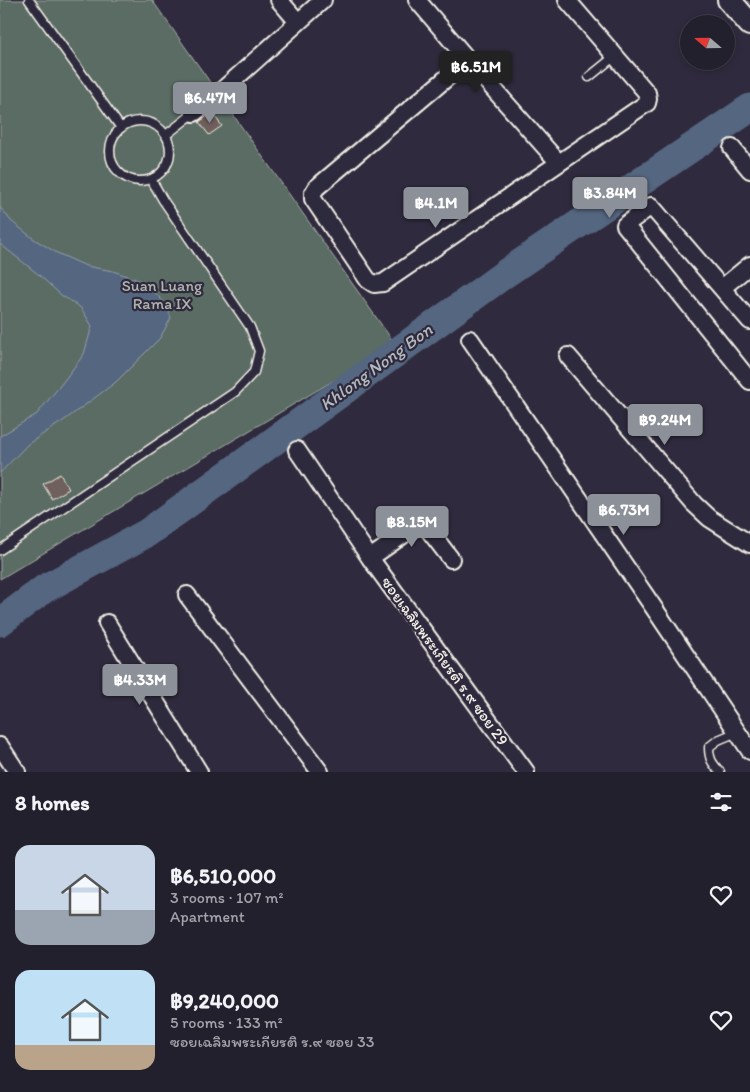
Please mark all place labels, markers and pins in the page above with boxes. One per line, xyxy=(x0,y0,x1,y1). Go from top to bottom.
pin: ฿6.51M xyxy=(435,51,517,93)
pin: ฿6.47M xyxy=(169,82,251,124)
pin: ฿3.84M xyxy=(569,176,651,219)
pin: ฿4.1M xyxy=(401,186,471,229)
pin: ฿9.24M xyxy=(624,404,706,446)
pin: ฿6.73M xyxy=(583,494,665,536)
pin: ฿8.15M xyxy=(371,506,453,548)
pin: ฿4.33M xyxy=(99,664,181,706)

